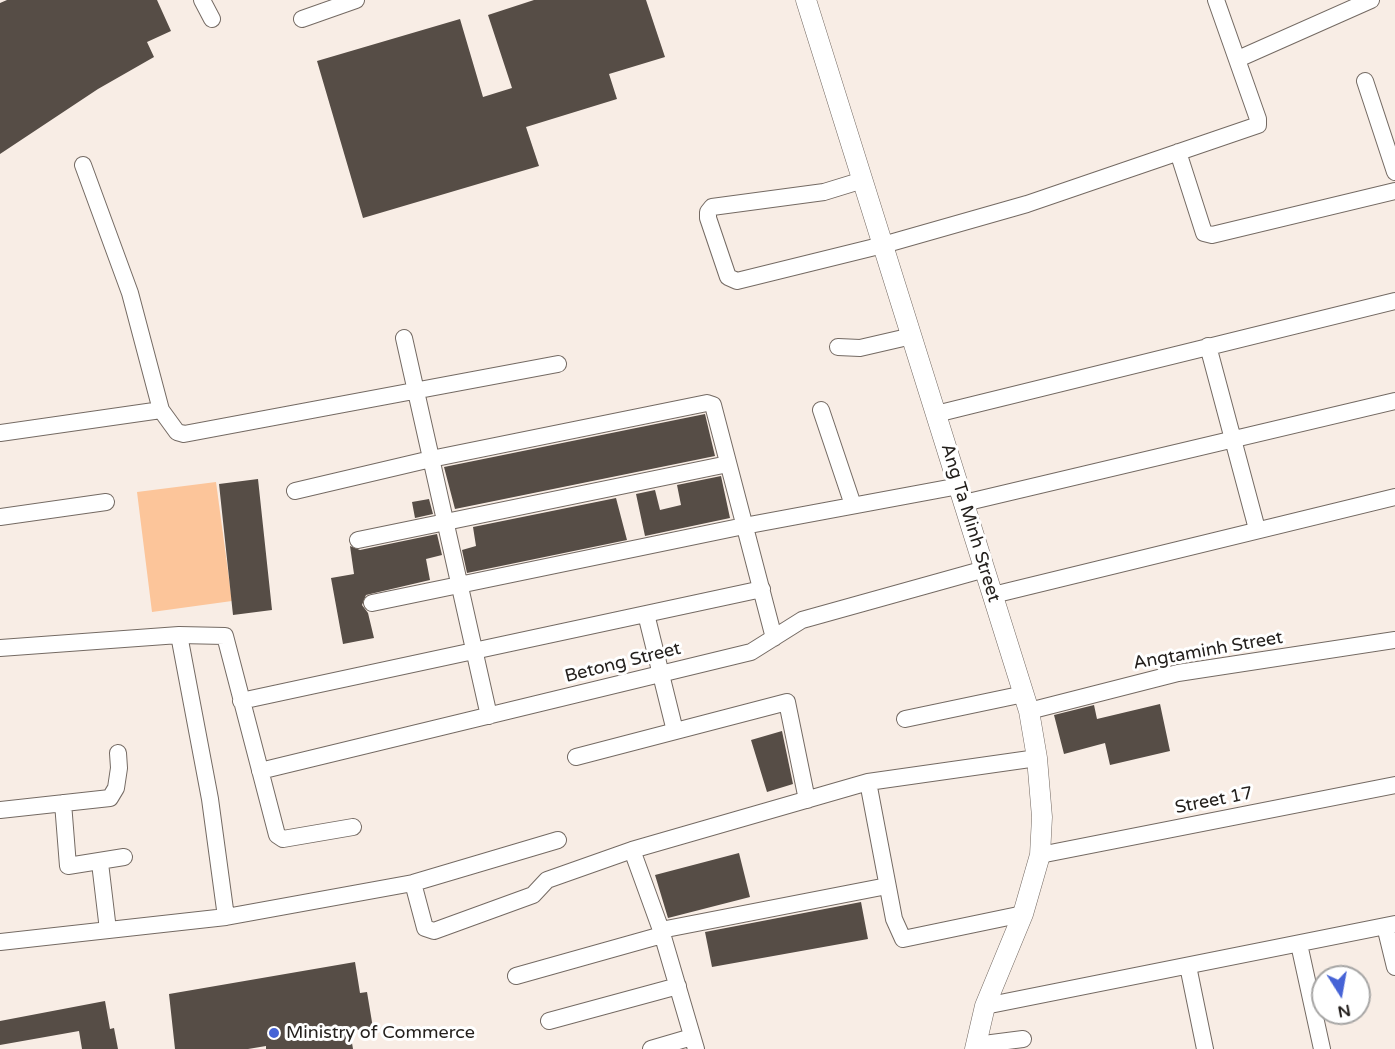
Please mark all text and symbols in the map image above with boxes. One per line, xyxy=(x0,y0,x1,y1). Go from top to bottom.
street label: Ang Ta Minh Street xyxy=(936,441,1004,605)
street label: Angtaminh Street xyxy=(1131,627,1285,675)
street label: Betong Street xyxy=(563,638,683,688)
street label: Street 17 xyxy=(1173,783,1255,819)
north arrow xyxy=(1311,965,1371,1025)
text: N xyxy=(1336,1000,1352,1022)
place label: Ministry of Commerce xyxy=(286,1022,475,1044)
marker: Ministry of Commerce xyxy=(267,1026,281,1040)

